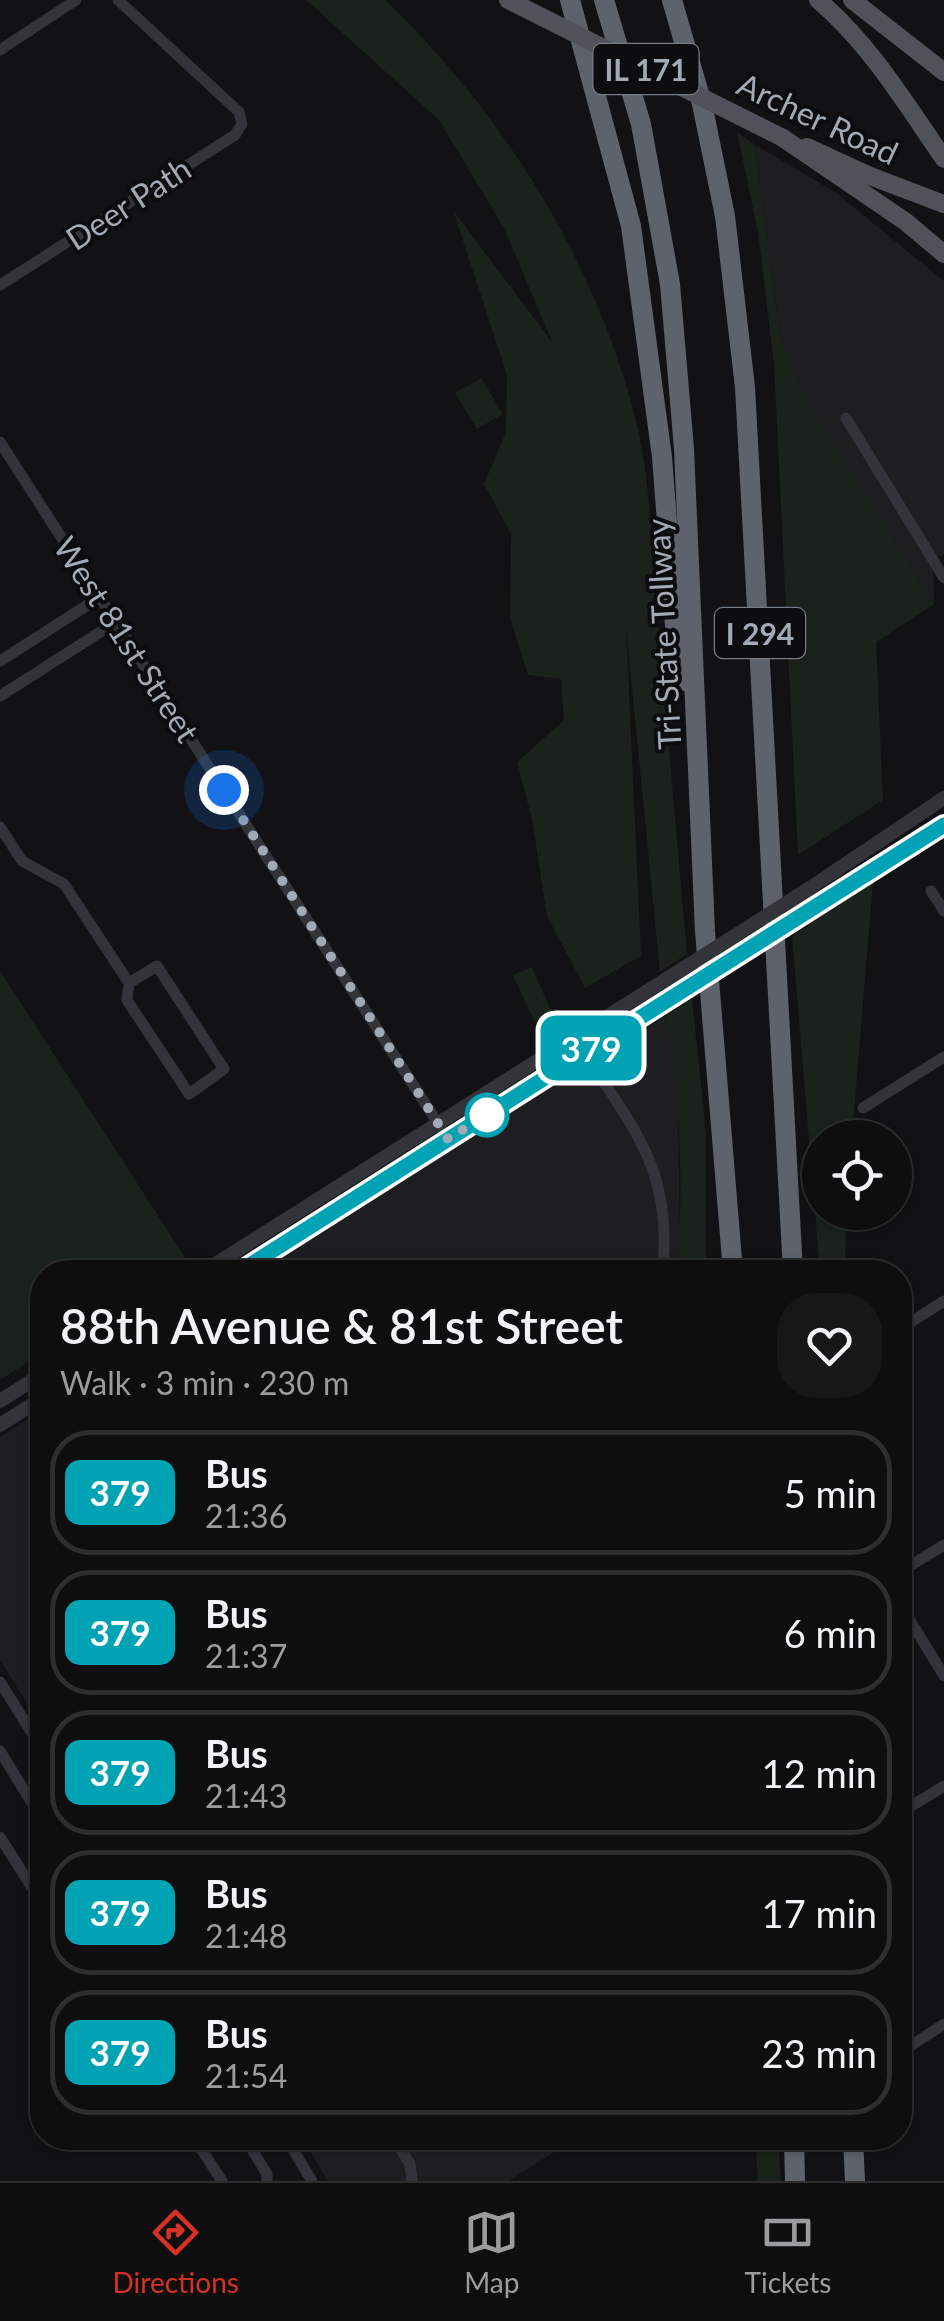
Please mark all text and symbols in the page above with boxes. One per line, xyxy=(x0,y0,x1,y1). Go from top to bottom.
road number: IL 171 xyxy=(594,44,698,94)
street label: Archer Road xyxy=(731,64,905,172)
street label: Deer Path xyxy=(58,148,198,258)
street label: Tri-State Tollway xyxy=(637,517,689,750)
street label: West 81st Street xyxy=(46,529,208,749)
road number: I 294 xyxy=(715,608,805,658)
your location xyxy=(199,765,249,815)
line badge: 379 xyxy=(534,1016,648,1080)
text: 379 xyxy=(561,1027,621,1069)
unlabelled marker xyxy=(466,1094,508,1136)
map controls xyxy=(802,1120,912,1230)
button: locate xyxy=(802,1120,912,1230)
button: heart xyxy=(777,1293,882,1398)
text: 88th Avenue & 81st Street xyxy=(60,1297,623,1354)
text: Walk · 3 min · 230 m xyxy=(60,1363,349,1402)
text: Bus xyxy=(205,1450,268,1496)
text: 5 min xyxy=(784,1470,877,1516)
text: 379 xyxy=(90,1471,150,1513)
text: 21:36 xyxy=(205,1496,287,1535)
text: Bus xyxy=(205,1590,268,1636)
text: 6 min xyxy=(784,1610,877,1656)
text: 379 xyxy=(90,1611,150,1653)
text: 21:37 xyxy=(205,1636,287,1675)
text: Bus xyxy=(205,1730,268,1776)
text: 12 min xyxy=(762,1750,877,1796)
text: 379 xyxy=(90,1751,150,1793)
text: 21:43 xyxy=(205,1776,287,1815)
text: Bus xyxy=(205,1870,268,1916)
text: 17 min xyxy=(762,1890,877,1936)
text: 379 xyxy=(90,1891,150,1933)
text: 21:48 xyxy=(205,1916,287,1955)
text: Bus xyxy=(205,2010,268,2056)
text: 23 min xyxy=(762,2030,877,2076)
text: 379 xyxy=(90,2031,150,2073)
text: 21:54 xyxy=(205,2056,287,2095)
tab: Directions xyxy=(113,2205,239,2299)
tab: Map xyxy=(464,2205,519,2299)
tab: Tickets xyxy=(745,2205,831,2299)

